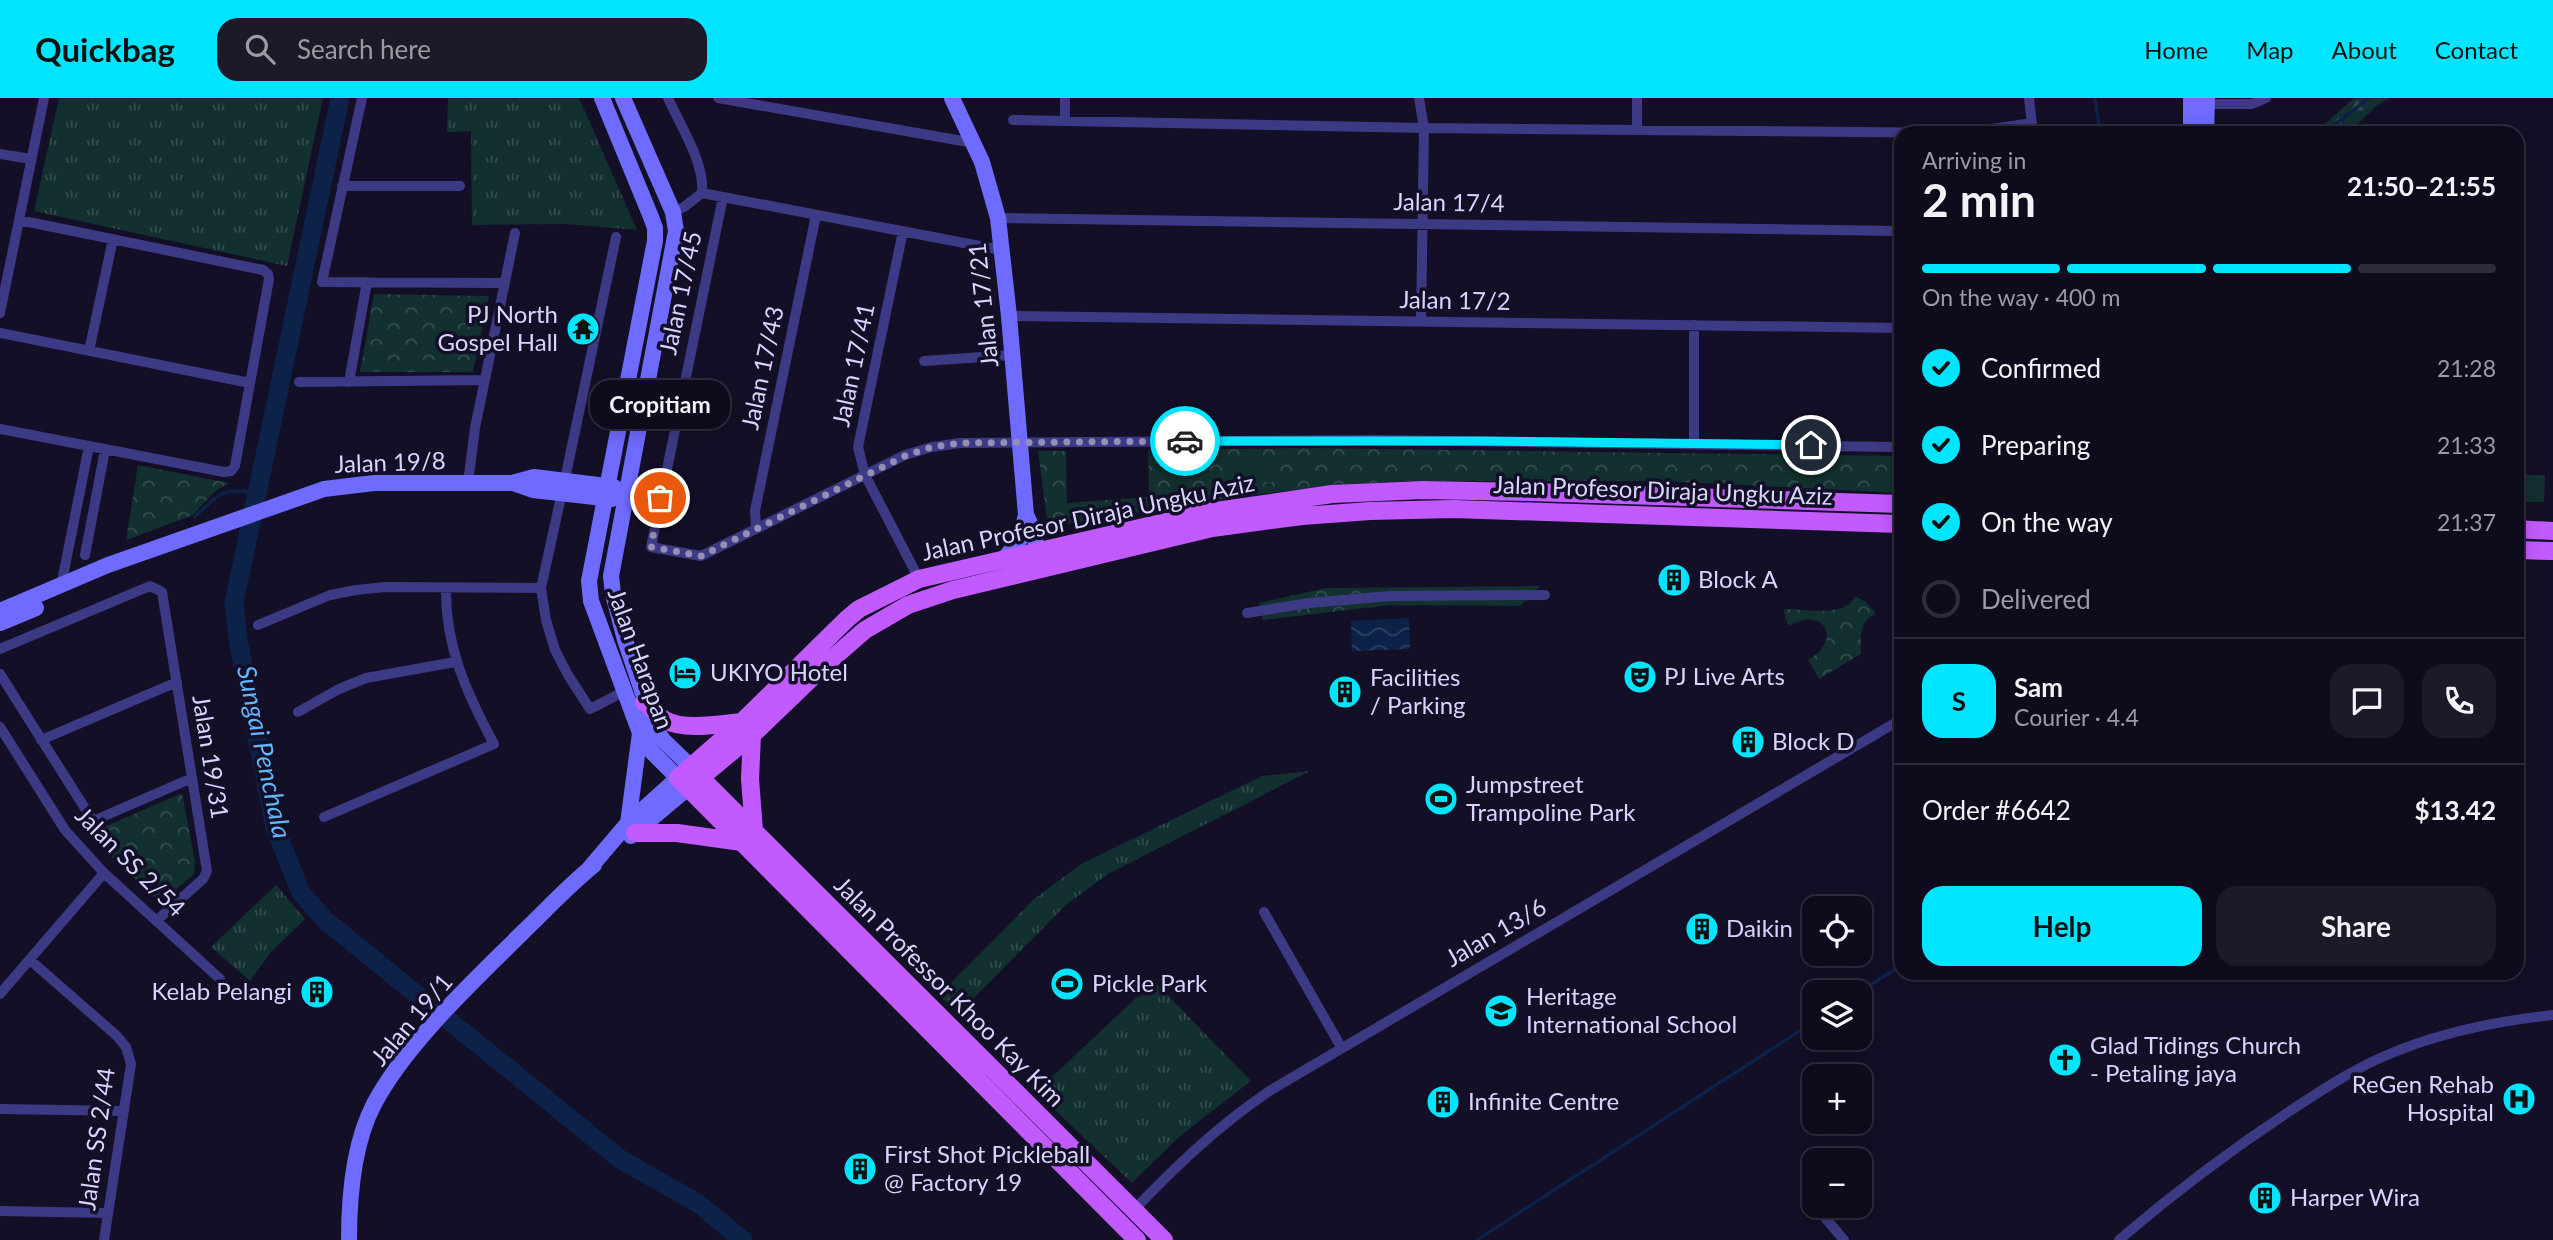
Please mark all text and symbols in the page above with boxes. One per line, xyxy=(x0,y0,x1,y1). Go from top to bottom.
search box xyxy=(217,18,707,81)
text: Quickbag xyxy=(35,29,175,69)
icon: search xyxy=(241,30,279,68)
text: Search here xyxy=(297,33,431,65)
text: Home xyxy=(2144,35,2208,64)
text: Map xyxy=(2246,35,2294,64)
text: About xyxy=(2332,35,2397,64)
text: Contact xyxy=(2435,35,2518,64)
text: Arriving in xyxy=(1922,146,2026,174)
text: 21:50–21:55 xyxy=(2347,170,2496,202)
text: 2 min xyxy=(1922,172,2036,227)
street label: Jalan 17/4 xyxy=(1393,186,1505,217)
street label: Jalan 17/45 xyxy=(652,228,707,357)
street label: Jalan 17/21 xyxy=(962,241,1003,369)
text: On the way · 400 m xyxy=(1922,283,2121,311)
street label: Jalan 17/2 xyxy=(1399,284,1511,315)
place label: PJ North Gospel Hall xyxy=(437,299,558,356)
street label: Jalan 17/41 xyxy=(825,300,880,429)
street label: Jalan 17/43 xyxy=(734,303,789,432)
temple icon: PJ North Gospel Hall xyxy=(564,310,602,348)
icon: check xyxy=(1922,349,1960,387)
text: Confirmed xyxy=(1981,352,2101,384)
text: 21:28 xyxy=(2437,354,2496,382)
callout: Cropitiam xyxy=(590,379,730,428)
text: Cropitiam xyxy=(609,390,711,418)
courier xyxy=(1150,406,1220,476)
pin xyxy=(1781,415,1841,475)
icon: car xyxy=(1166,422,1204,460)
icon: home xyxy=(1792,426,1830,464)
icon: check xyxy=(1922,426,1960,464)
text: Preparing xyxy=(1981,429,2090,461)
text: 21:33 xyxy=(2437,431,2496,459)
street label: Jalan 19/8 xyxy=(334,445,446,478)
street label: Jalan Profesor Diraja Ungku Aziz xyxy=(919,467,1257,566)
pin xyxy=(630,468,690,528)
street label: Jalan Profesor Diraja Ungku Aziz xyxy=(1493,469,1833,510)
icon: bag xyxy=(641,479,679,517)
icon: check xyxy=(1922,503,1960,541)
text: On the way xyxy=(1981,506,2113,538)
text: 21:37 xyxy=(2437,508,2496,536)
building icon: Block A xyxy=(1655,561,1693,599)
place label: Block A xyxy=(1698,564,1779,593)
text: Delivered xyxy=(1981,583,2091,615)
street label: Jalan Harapan xyxy=(602,584,680,733)
hotel icon: UKIYO Hotel xyxy=(666,654,704,692)
place label: UKIYO Hotel xyxy=(710,657,848,686)
theatre icon: PJ Live Arts xyxy=(1621,658,1659,696)
place label: PJ Live Arts xyxy=(1664,661,1785,690)
water label: Sungai Penchala xyxy=(231,662,299,841)
place label: Facilities / Parking xyxy=(1370,662,1466,719)
button: chat xyxy=(2330,664,2404,738)
button: phone xyxy=(2422,664,2496,738)
text: Sam xyxy=(2014,671,2063,703)
building icon: Facilities / Parking xyxy=(1326,673,1364,711)
text: S xyxy=(1952,685,1966,717)
street label: Jalan 19/31 xyxy=(187,693,236,821)
text: Courier · 4.4 xyxy=(2014,703,2139,731)
building icon: Block D xyxy=(1729,723,1767,761)
place label: Block D xyxy=(1772,726,1855,755)
place label: Jumpstreet Trampoline Park xyxy=(1466,769,1636,826)
sports icon: Jumpstreet Trampoline Park xyxy=(1422,780,1460,818)
text: Order #6642 xyxy=(1922,794,2071,826)
text: $13.42 xyxy=(2414,794,2496,826)
street label: Jalan SS 2/54 xyxy=(70,800,192,922)
street label: Jalan Professor Khoo Kay Kim xyxy=(829,870,1071,1112)
button: Help xyxy=(1922,886,2202,966)
button: Share xyxy=(2216,886,2496,966)
street label: Jalan 13/6 xyxy=(1440,891,1551,972)
map controls xyxy=(1802,896,1872,1218)
button: locate xyxy=(1802,896,1872,966)
building icon: Daikin xyxy=(1683,910,1721,948)
place label: Daikin xyxy=(1726,913,1793,942)
sports icon: Pickle Park xyxy=(1048,965,1086,1003)
street label: Jalan 19/1 xyxy=(364,967,458,1071)
place label: Pickle Park xyxy=(1092,968,1208,997)
building icon: Kelab Pelangi xyxy=(298,973,336,1011)
place label: Kelab Pelangi xyxy=(151,976,292,1005)
button: layers xyxy=(1802,980,1872,1050)
place label: Heritage International School xyxy=(1526,981,1737,1038)
school or university icon: Heritage International School xyxy=(1482,992,1520,1030)
place label: Glad Tidings Church - Petaling jaya xyxy=(2090,1030,2301,1087)
church icon: Glad Tidings Church - Petaling jaya xyxy=(2046,1041,2084,1079)
button: + xyxy=(1802,1064,1872,1134)
street label: Jalan SS 2/44 xyxy=(71,1066,120,1212)
place label: ReGen Rehab Hospital xyxy=(2352,1069,2494,1126)
hospital icon: ReGen Rehab Hospital xyxy=(2500,1080,2538,1118)
building icon: Infinite Centre xyxy=(1424,1083,1462,1121)
place label: Infinite Centre xyxy=(1468,1086,1619,1115)
place label: First Shot Pickleball @ Factory 19 xyxy=(884,1139,1090,1196)
button: − xyxy=(1802,1148,1872,1218)
building icon: First Shot Pickleball @ Factory 19 xyxy=(841,1150,879,1188)
building icon: Harper Wira xyxy=(2246,1179,2284,1217)
place label: Harper Wira xyxy=(2290,1182,2420,1211)

